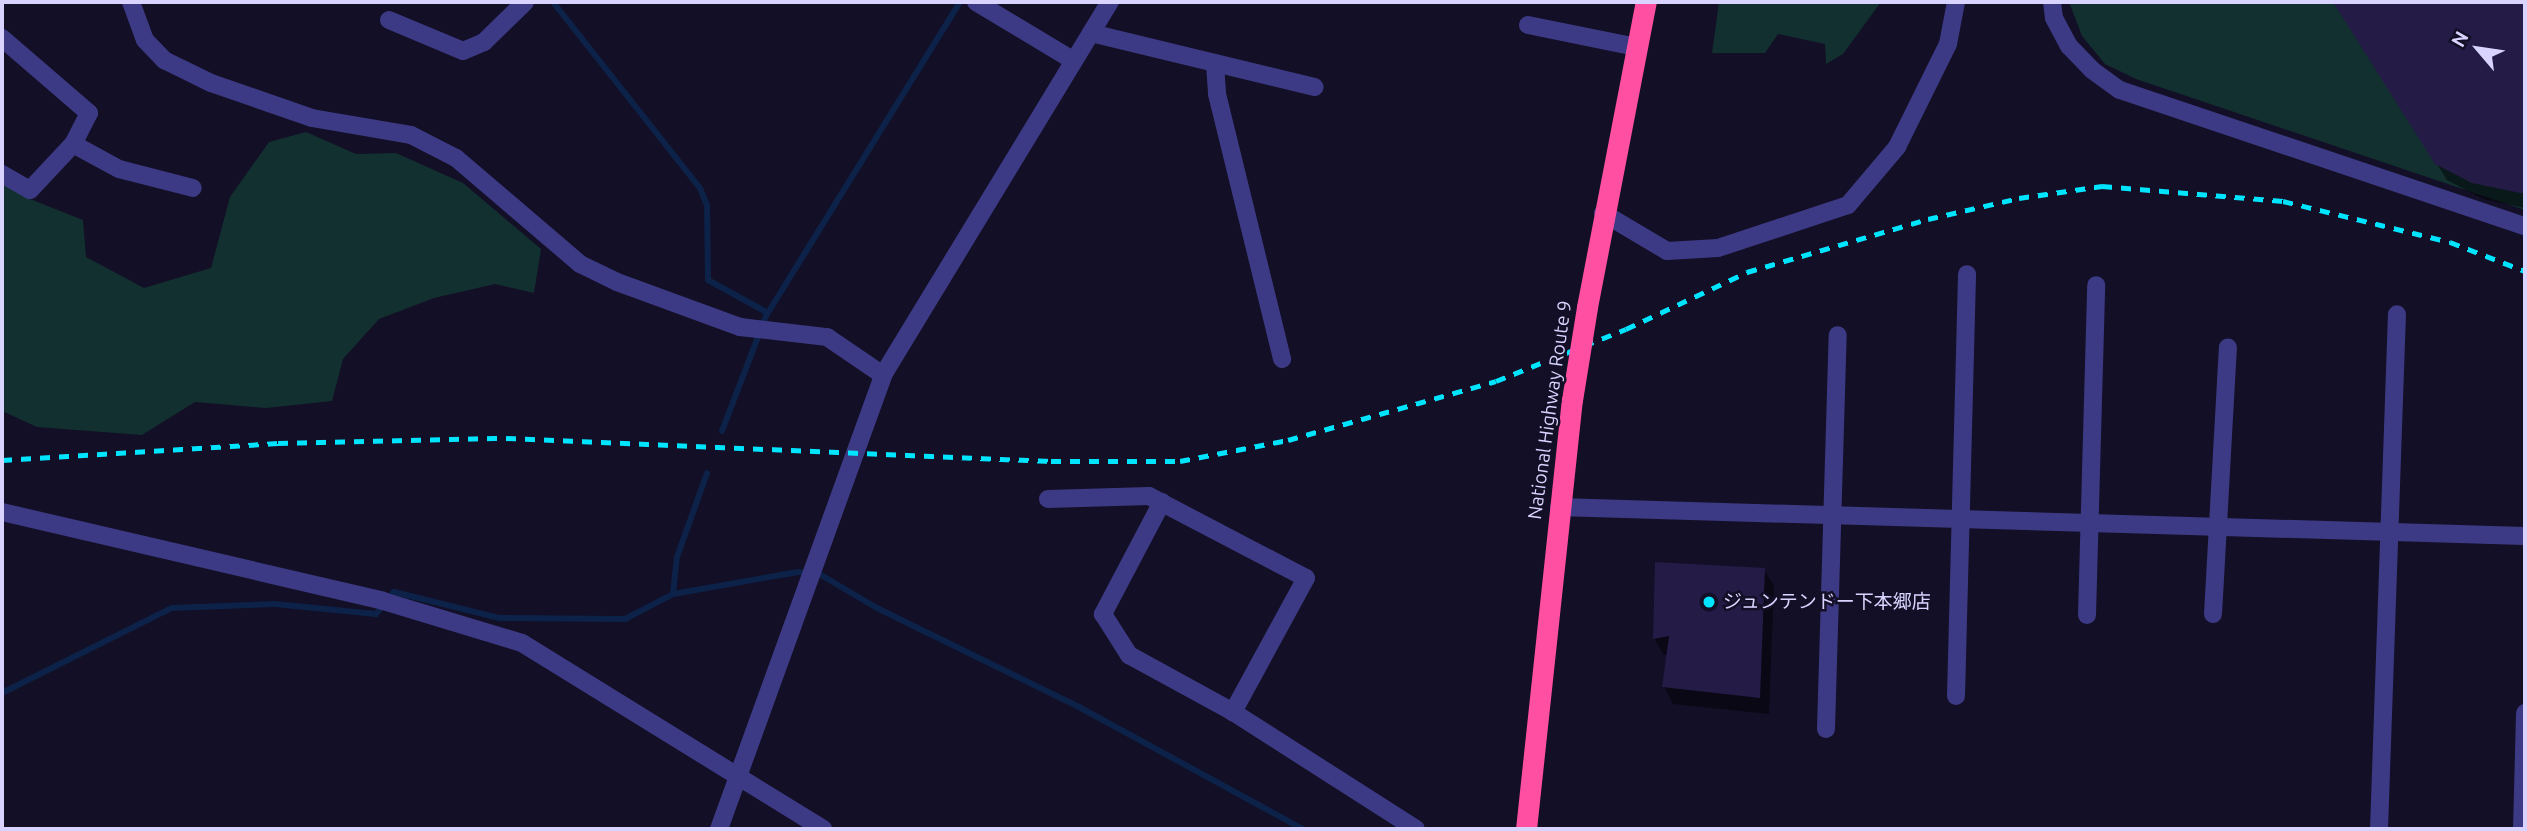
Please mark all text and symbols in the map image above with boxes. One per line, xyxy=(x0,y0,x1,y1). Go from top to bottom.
north arrow xyxy=(2443,14,2513,84)
text: N xyxy=(2447,27,2473,50)
street label: National Highway Route 9 xyxy=(1523,299,1577,521)
place label: ジュンテンドー下本郷店 xyxy=(1723,591,1932,613)
marker: ジュンテンドー下本郷店 xyxy=(1701,594,1717,610)

